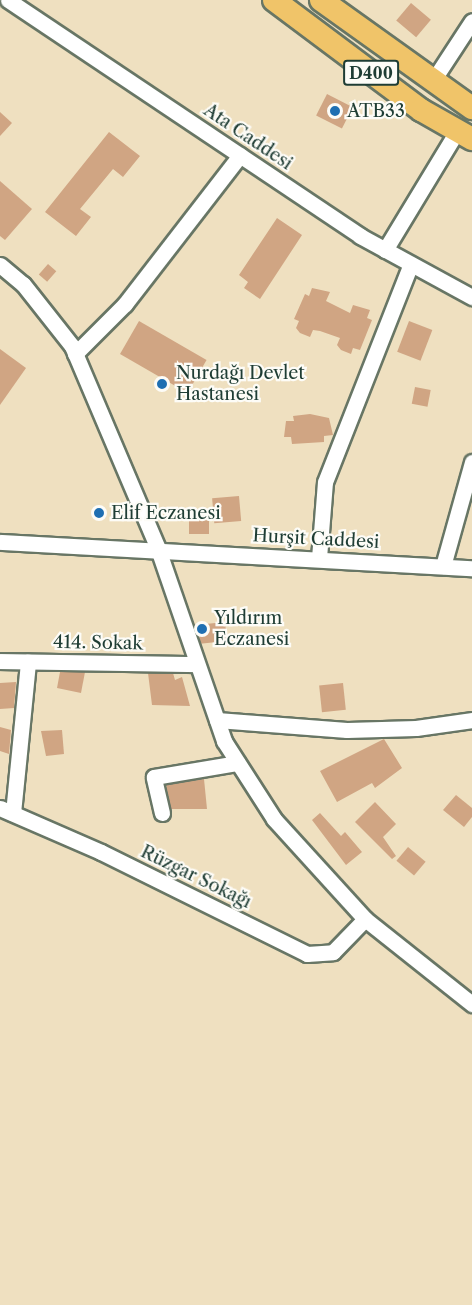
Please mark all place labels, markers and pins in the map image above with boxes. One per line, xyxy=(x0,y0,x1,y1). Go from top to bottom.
place label: ATB33 xyxy=(347,100,405,122)
marker: ATB33 xyxy=(328,104,342,118)
place label: Nurdağı Devlet Hastanesi xyxy=(176,363,305,406)
marker: Nurdağı Devlet Hastanesi xyxy=(153,375,171,393)
place label: Elif Eczanesi xyxy=(111,502,221,524)
marker: Elif Eczanesi xyxy=(92,506,106,520)
place label: Yıldırım Eczanesi xyxy=(214,608,289,650)
marker: Yıldırım Eczanesi xyxy=(195,622,209,636)

